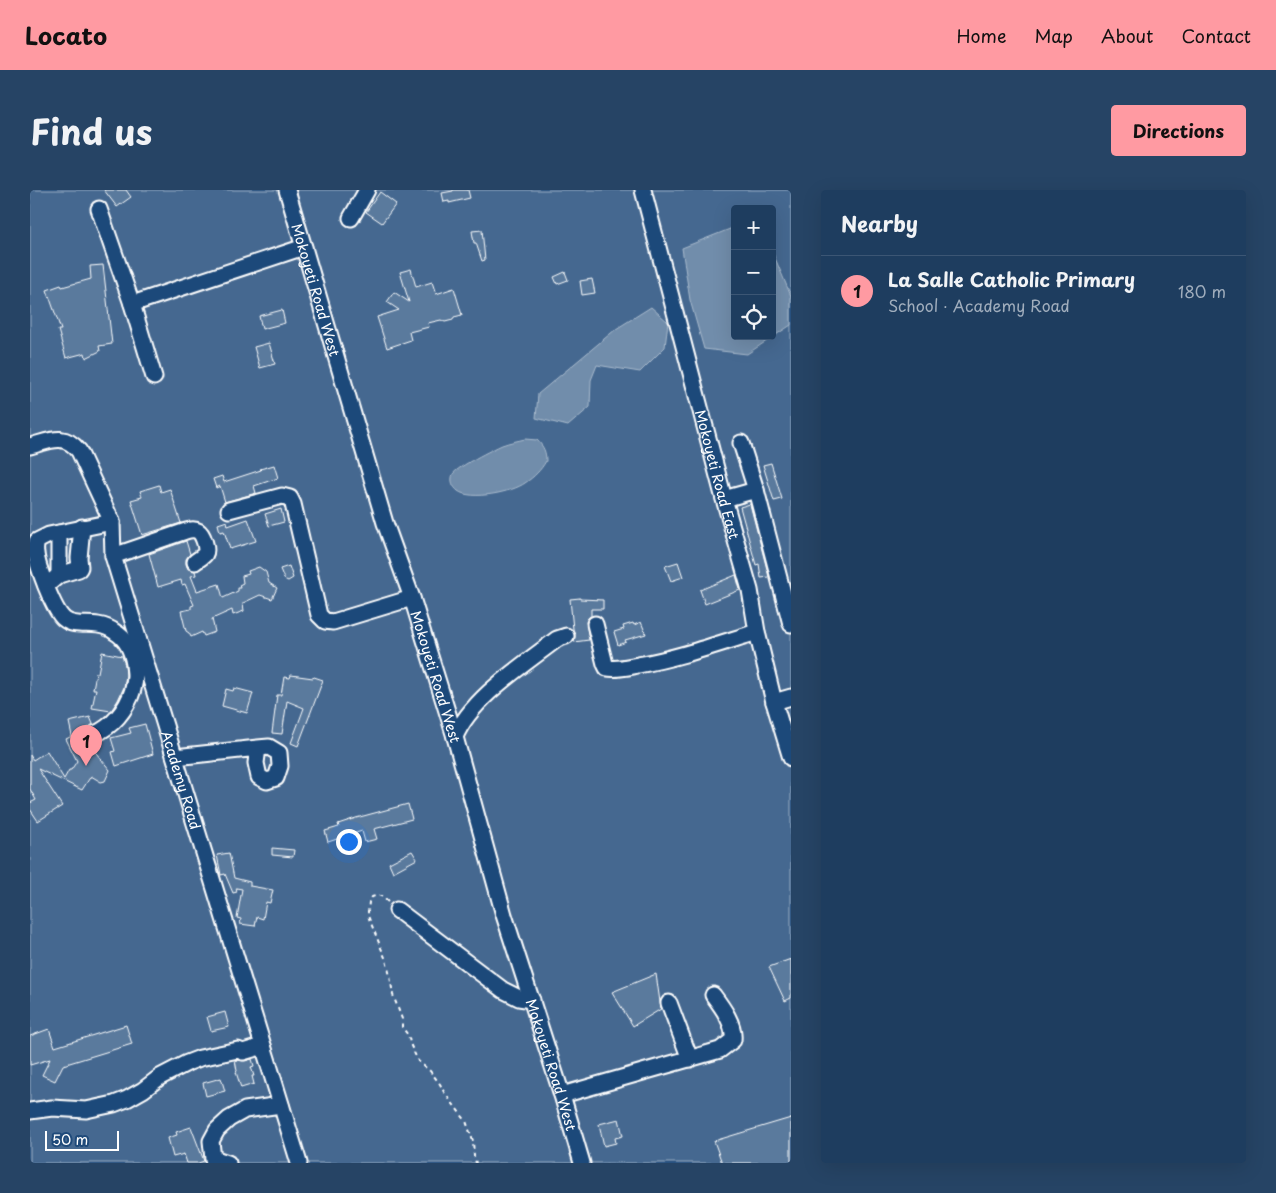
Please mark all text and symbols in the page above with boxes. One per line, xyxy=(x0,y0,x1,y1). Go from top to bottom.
text: Locato xyxy=(25,17,107,53)
text: Home xyxy=(956,22,1006,49)
text: Map xyxy=(1034,22,1073,49)
text: About xyxy=(1101,22,1153,49)
text: Contact xyxy=(1181,22,1251,49)
text: Find us xyxy=(30,104,152,157)
button: Directions xyxy=(1111,105,1246,156)
map controls xyxy=(731,205,776,340)
button: + xyxy=(731,205,776,250)
text: Nearby xyxy=(841,207,918,239)
street label: Mokoyeti Road West xyxy=(287,221,346,359)
button: − xyxy=(731,250,776,295)
text: La Salle Catholic Primary xyxy=(888,265,1135,293)
text: 1 xyxy=(853,279,861,303)
text: 180 m xyxy=(1178,279,1226,303)
text: School · Academy Road xyxy=(888,293,1070,317)
button: locate xyxy=(731,295,776,340)
street label: Mokoyeti Road East xyxy=(691,407,746,542)
street label: Mokoyeti Road West xyxy=(406,608,467,745)
pin: 1 xyxy=(70,725,102,766)
street label: Academy Road xyxy=(157,728,207,832)
your location xyxy=(336,829,362,855)
street label: Mokoyeti Road West xyxy=(521,996,583,1133)
scale bar xyxy=(45,1128,119,1151)
text: 50 m xyxy=(52,1129,88,1150)

